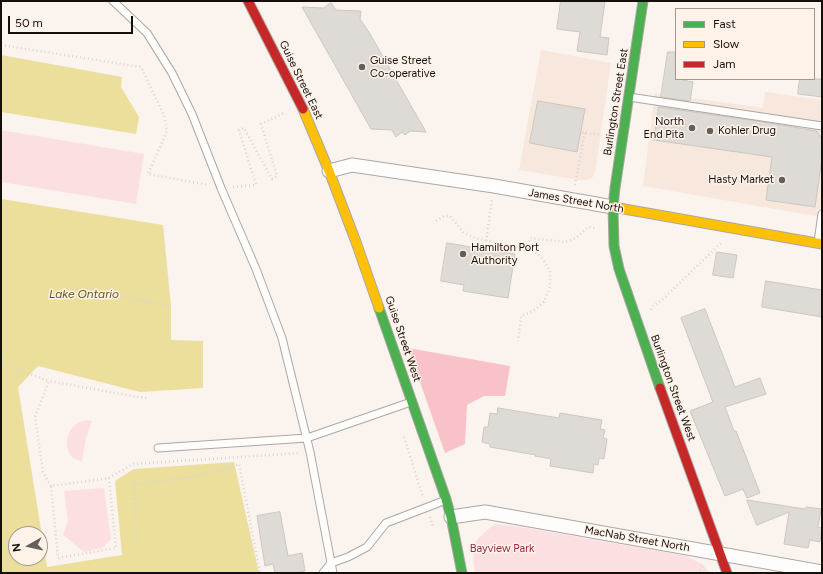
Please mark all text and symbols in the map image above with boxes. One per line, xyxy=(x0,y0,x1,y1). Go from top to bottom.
scale bar xyxy=(10,8,135,34)
legend xyxy=(675,8,815,80)
text: 50 m xyxy=(15,16,43,30)
text: Fast xyxy=(713,17,736,31)
text: Slow xyxy=(713,37,739,51)
street label: Guise Street East xyxy=(276,39,326,121)
street label: Burlington Street East xyxy=(601,47,631,157)
place label: Guise Street Co-operative xyxy=(370,54,435,80)
text: Jam xyxy=(713,57,736,71)
marker: Guise Street Co-operative xyxy=(357,62,367,72)
place label: North End Pita xyxy=(644,115,684,141)
marker: North End Pita xyxy=(687,123,697,133)
place label: Kohler Drug xyxy=(718,124,776,138)
marker: Kohler Drug xyxy=(705,126,715,136)
place label: Hasty Market xyxy=(708,173,774,187)
marker: Hasty Market xyxy=(777,175,787,185)
street label: James Street North xyxy=(527,186,625,216)
place label: Hamilton Port Authority xyxy=(471,241,539,267)
marker: Hamilton Port Authority xyxy=(458,249,468,259)
water label: Lake Ontario xyxy=(49,287,119,301)
street label: Guise Street West xyxy=(382,294,424,384)
street label: Burlington Street West xyxy=(648,333,698,443)
street label: MacNab Street North xyxy=(583,523,691,555)
north arrow xyxy=(8,526,48,566)
text: N xyxy=(10,542,24,553)
park label: Bayview Park xyxy=(470,542,534,556)

